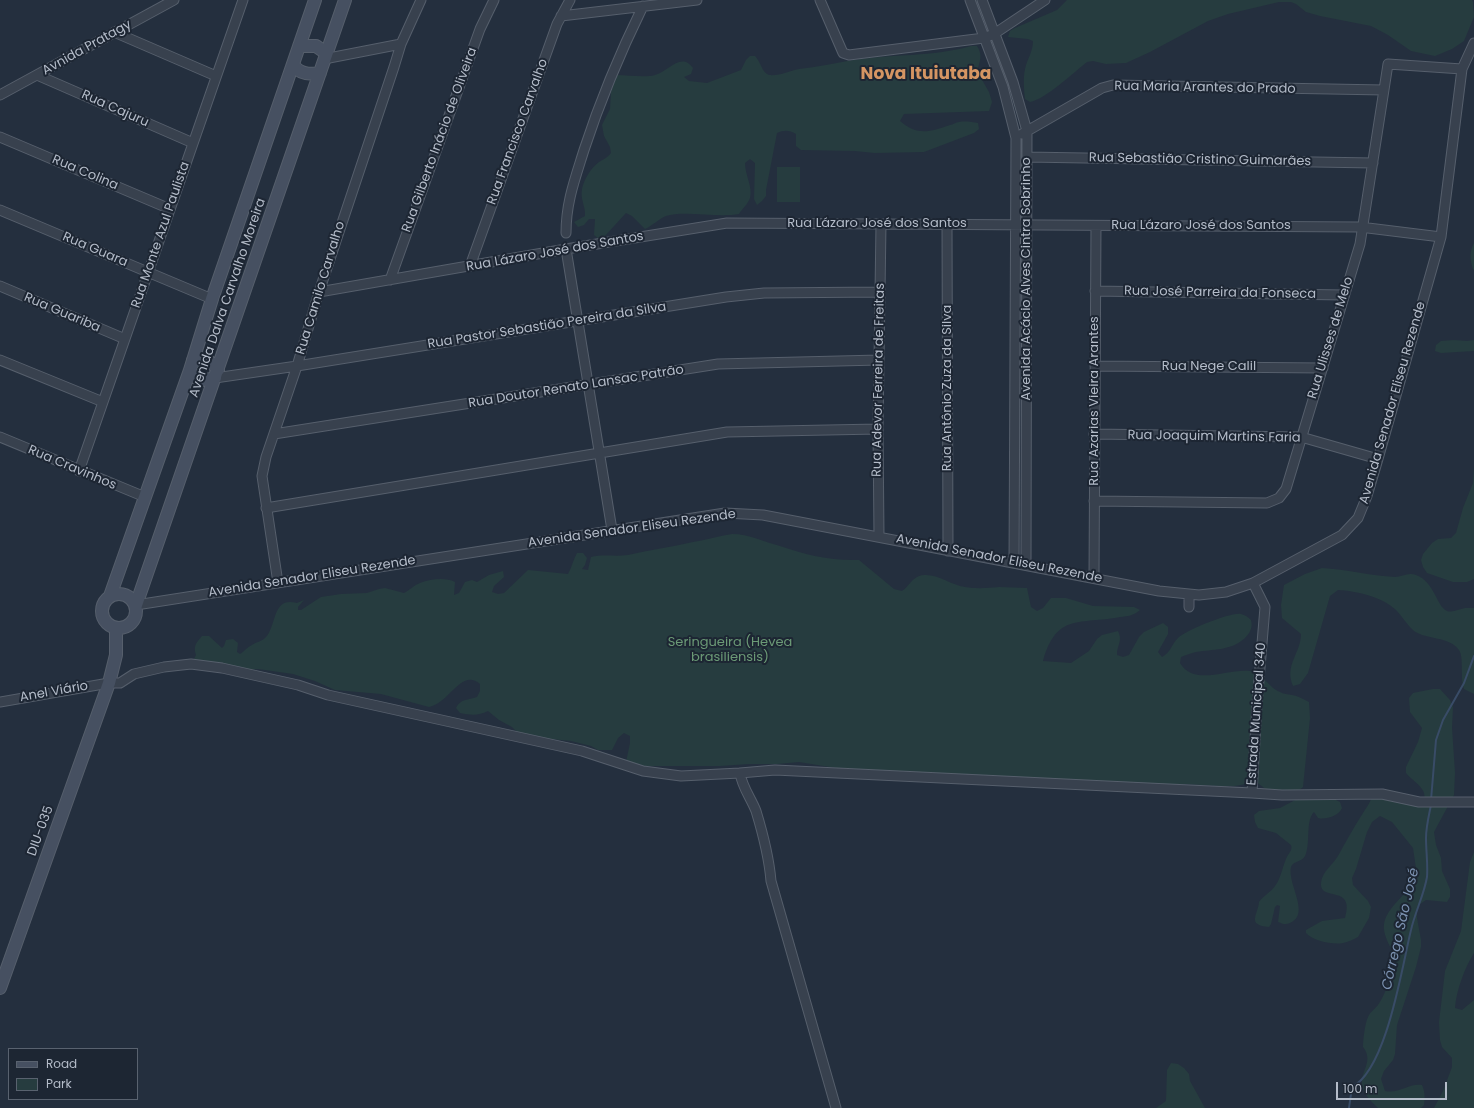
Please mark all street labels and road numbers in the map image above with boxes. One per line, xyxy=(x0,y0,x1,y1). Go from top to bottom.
street label: Avnida Pratagy xyxy=(40,17,134,79)
street label: Rua Gilberto Inácio de Oliveira xyxy=(399,45,481,235)
street label: Rua Francisco Carvalho xyxy=(484,57,552,207)
street label: Rua Maria Arantes do Prado xyxy=(1114,79,1296,97)
street label: Rua Cajuru xyxy=(79,87,151,131)
street label: Rua Sebastião Cristino Guimarães xyxy=(1089,150,1311,170)
street label: Rua Colina xyxy=(50,152,120,194)
street label: Avenida Acácio Alves Cintra Sobrinho xyxy=(1019,157,1035,401)
street label: Rua Monte Azul Paulista xyxy=(129,160,193,310)
street label: Avenida Dalva Carvalho Moreira xyxy=(186,196,270,400)
street label: Rua Lázaro José dos Santos xyxy=(787,216,967,232)
street label: Rua Lázaro José dos Santos xyxy=(1111,218,1291,234)
street label: Rua Camilo Carvalho xyxy=(293,220,349,356)
street label: Rua Guara xyxy=(60,229,130,271)
street label: Rua Lázaro José dos Santos xyxy=(465,229,645,275)
street label: Rua Ulisses de Melo xyxy=(1305,275,1357,401)
street label: Rua Adevor Ferreira de Freitas xyxy=(870,283,888,477)
street label: Rua José Parreira da Fonseca xyxy=(1124,284,1316,302)
street label: Rua Guariba xyxy=(22,290,102,336)
street label: Rua Pastor Sebastião Pereira da Silva xyxy=(427,299,667,353)
street label: Avenida Senador Eliseu Rezende xyxy=(1357,300,1429,506)
street label: Rua Antônio Zuza da Silva xyxy=(940,305,956,471)
street label: Rua Azarias Vieira Arantes xyxy=(1087,316,1103,486)
street label: Rua Nege Calil xyxy=(1162,359,1256,375)
street label: Rua Doutor Renato Lansac Patrão xyxy=(467,362,685,412)
street label: Rua Joaquim Martins Faria xyxy=(1127,428,1301,446)
street label: Rua Cravinhos xyxy=(26,442,118,494)
street label: Avenida Senador Eliseu Rezende xyxy=(527,507,737,551)
street label: Avenida Senador Eliseu Rezende xyxy=(895,531,1103,587)
street label: Avenida Senador Eliseu Rezende xyxy=(207,553,417,601)
street label: Estrada Municipal 340 xyxy=(1244,642,1270,786)
street label: Anel Viário xyxy=(19,678,89,706)
street label: DIU-035 xyxy=(25,804,57,858)

